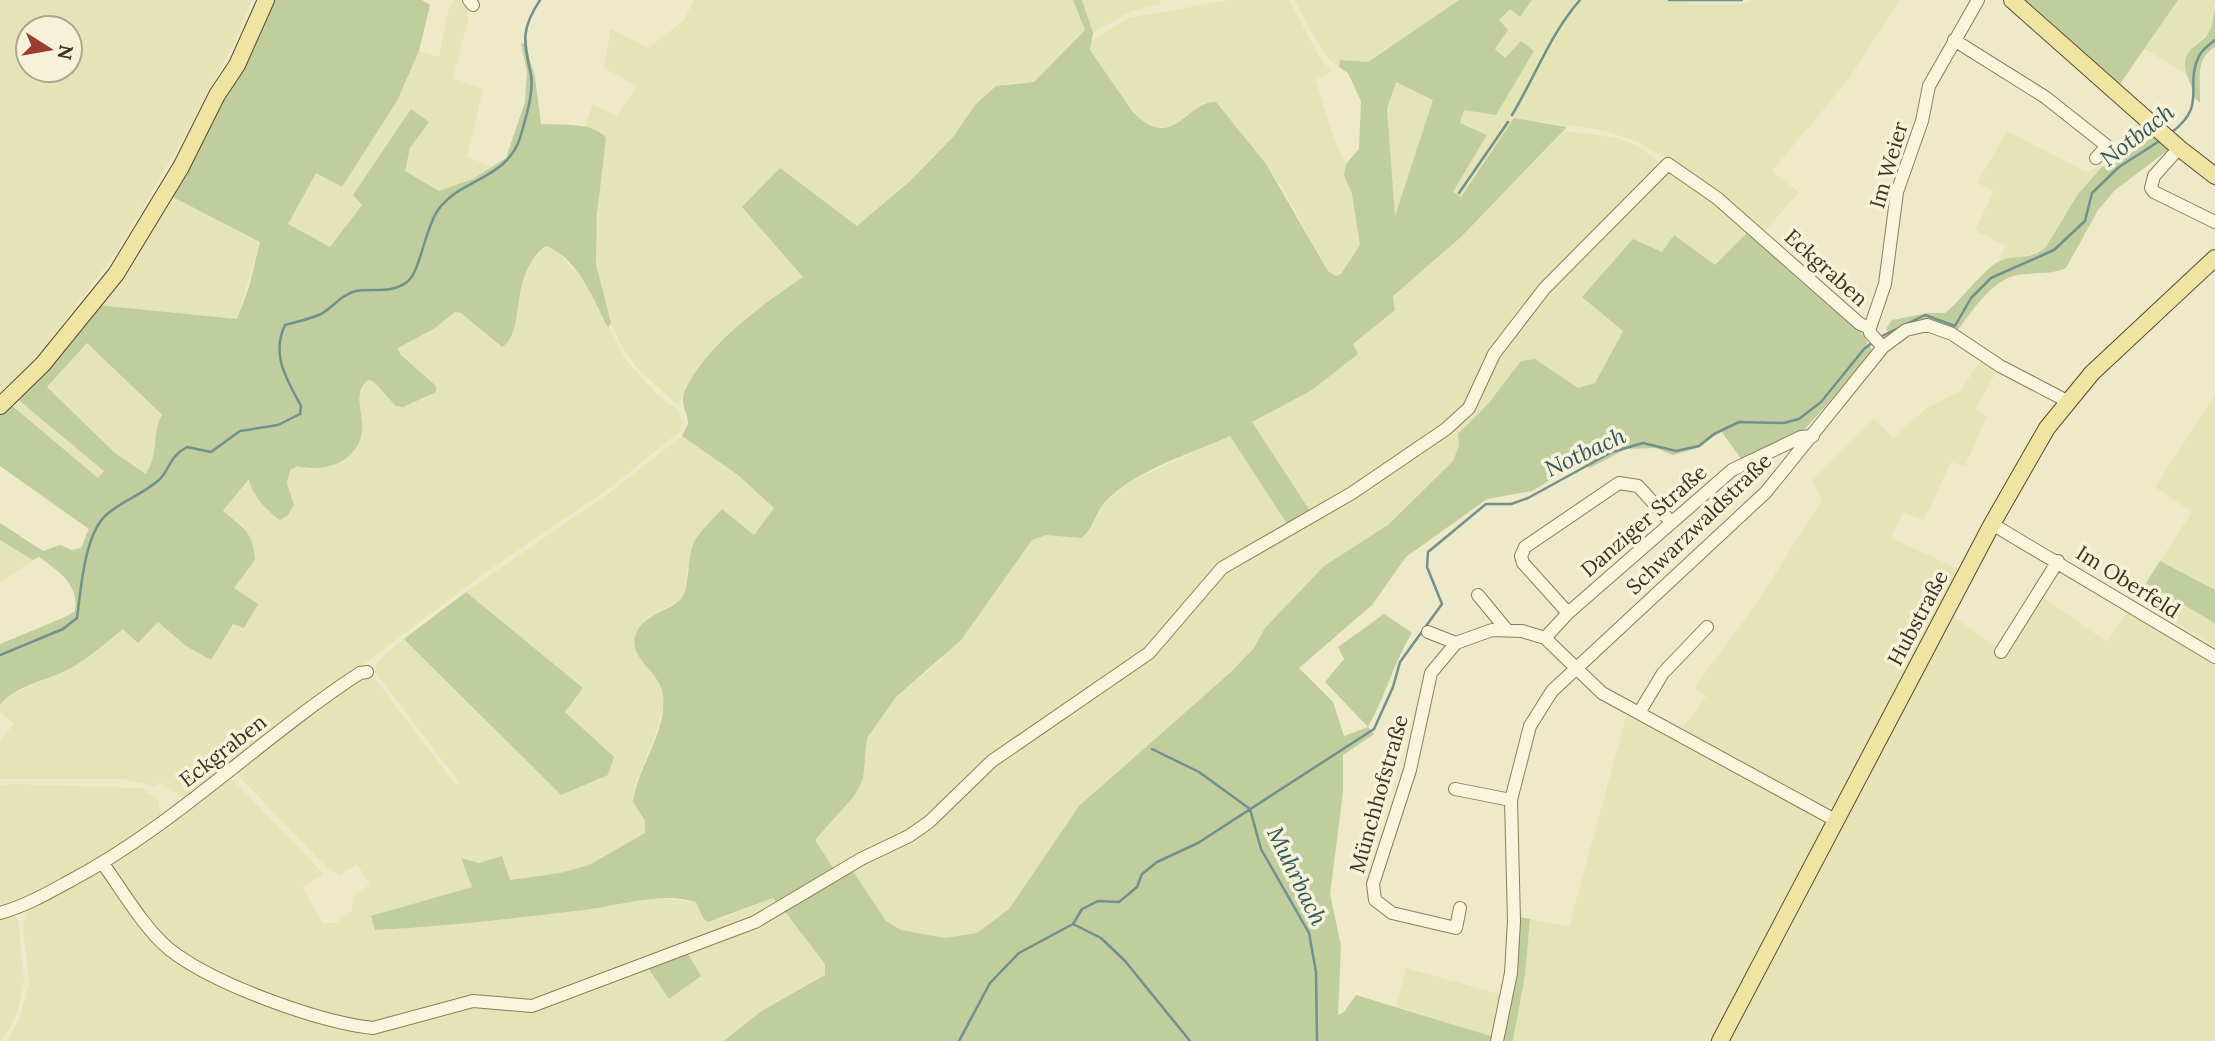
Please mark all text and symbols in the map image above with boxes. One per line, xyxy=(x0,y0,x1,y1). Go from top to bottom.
north arrow xyxy=(14,14,84,84)
text: N xyxy=(52,43,79,62)
water label: Notbach xyxy=(2094,97,2179,172)
street label: Im Weier xyxy=(1863,118,1914,211)
street label: Eckgraben xyxy=(1779,223,1874,312)
water label: Notbach xyxy=(1540,420,1630,483)
street label: Schwarzwaldstraße xyxy=(1620,447,1777,600)
street label: Danziger Straße xyxy=(1575,458,1712,583)
street label: Im Oberfeld xyxy=(2071,539,2185,624)
street label: Hubstraße xyxy=(1881,565,1954,670)
street label: Eckgraben xyxy=(174,708,272,793)
street label: Münchhofstraße xyxy=(1343,712,1414,876)
water label: Muhrbach xyxy=(1261,822,1334,930)

